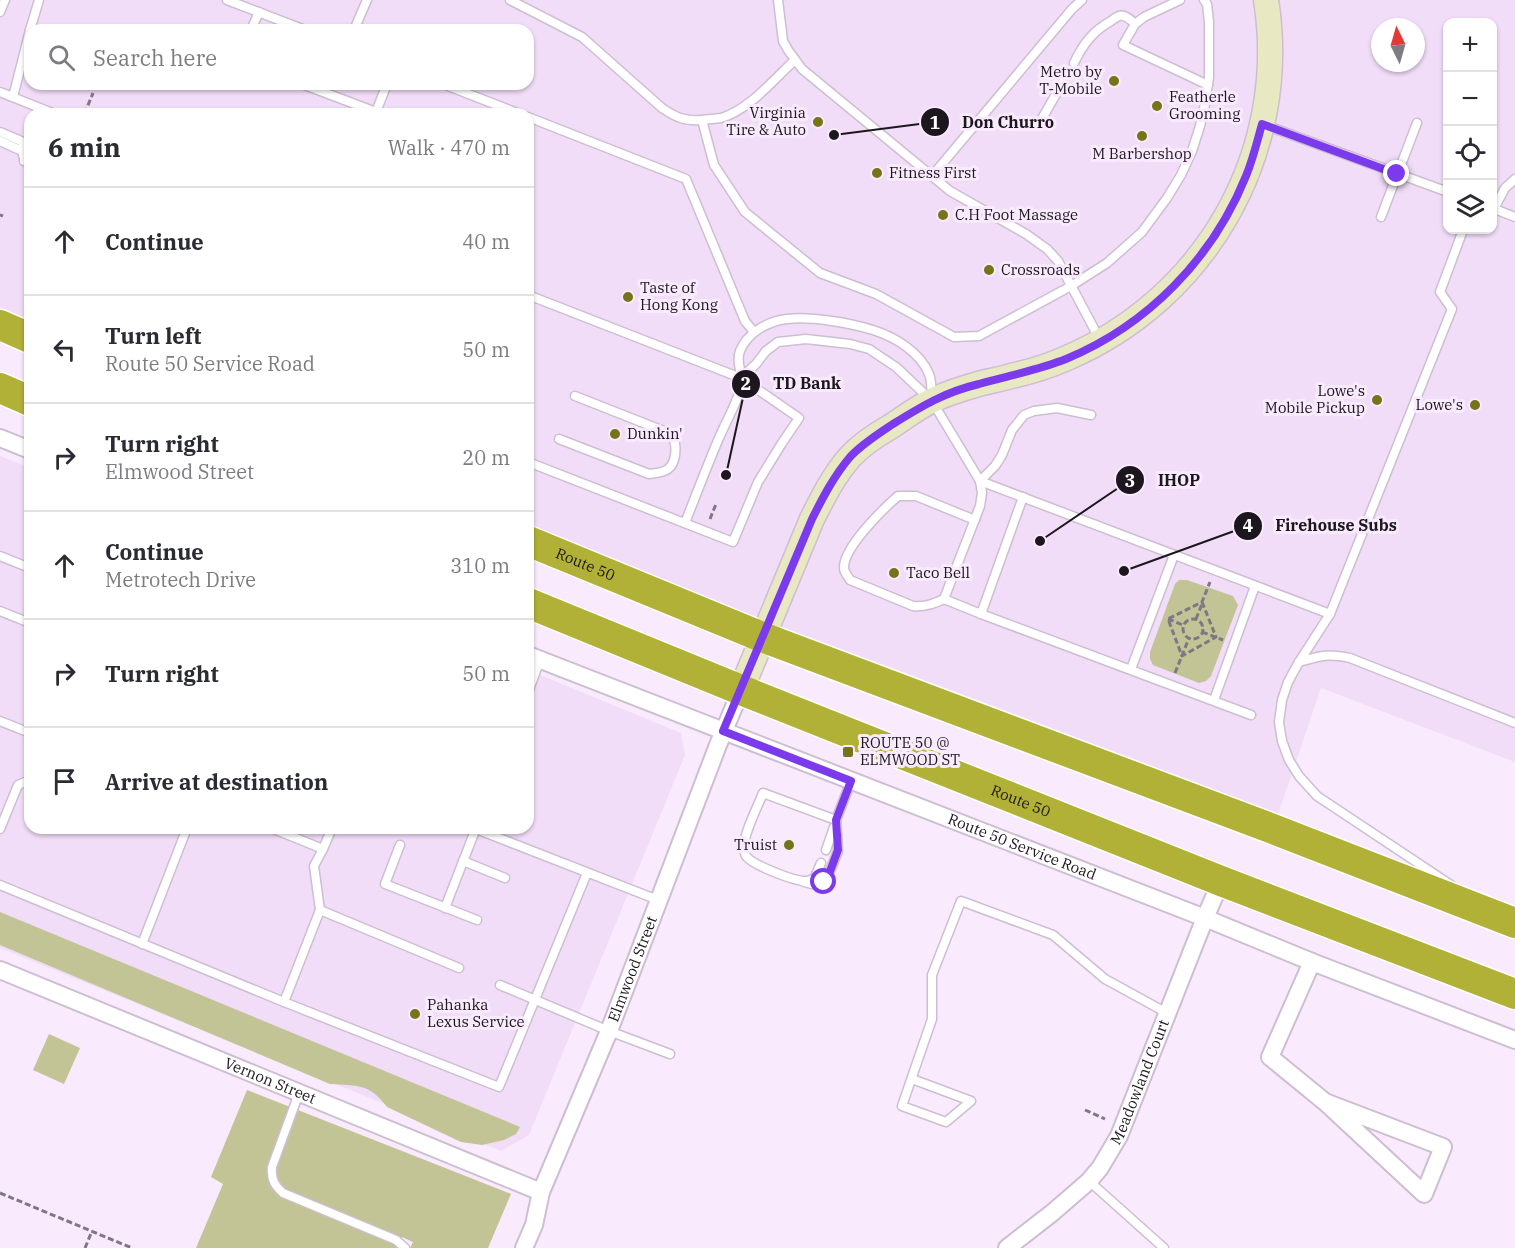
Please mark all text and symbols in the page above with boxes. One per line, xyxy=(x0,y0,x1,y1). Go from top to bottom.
north arrow xyxy=(1371,18,1425,72)
map controls xyxy=(1443,18,1497,234)
button: + xyxy=(1443,18,1497,72)
search box xyxy=(24,24,534,90)
icon: search xyxy=(45,41,78,74)
text: Search here xyxy=(93,43,217,72)
place label: Metro by T-Mobile xyxy=(1039,62,1102,98)
button: − xyxy=(1443,72,1497,126)
marker: Metro by T-Mobile xyxy=(1107,74,1121,88)
place label: Featherle Grooming xyxy=(1169,87,1240,123)
marker: Featherle Grooming xyxy=(1150,99,1164,113)
place label: Virginia Tire & Auto xyxy=(726,103,806,139)
callout: Don Churro xyxy=(920,105,1066,139)
text: 1 xyxy=(930,111,941,134)
text: Don Churro xyxy=(962,112,1054,132)
marker: Virginia Tire & Auto xyxy=(811,115,825,129)
button: locate xyxy=(1443,126,1497,180)
marker: M Barbershop xyxy=(1135,129,1149,143)
text: 6 min xyxy=(48,130,121,164)
text: Walk · 470 m xyxy=(388,134,510,161)
place label: M Barbershop xyxy=(1092,144,1192,163)
route end xyxy=(1383,160,1409,186)
place label: Fitness First xyxy=(889,163,977,182)
marker: Fitness First xyxy=(870,166,884,180)
button: layers xyxy=(1443,180,1497,234)
place label: C.H Foot Massage xyxy=(955,205,1078,224)
marker: C.H Foot Massage xyxy=(936,208,950,222)
icon: ahead xyxy=(48,225,81,258)
text: Continue xyxy=(105,227,204,256)
text: 40 m xyxy=(462,228,510,255)
place label: Crossroads xyxy=(1001,260,1080,279)
marker: Crossroads xyxy=(982,263,996,277)
place label: Taste of Hong Kong xyxy=(640,278,718,314)
marker: Taste of Hong Kong xyxy=(621,290,635,304)
text: Turn left xyxy=(105,321,201,350)
icon: left xyxy=(48,333,81,366)
text: 50 m xyxy=(462,336,510,363)
text: Route 50 Service Road xyxy=(105,350,315,377)
callout: TD Bank xyxy=(731,367,853,401)
text: 2 xyxy=(741,372,751,395)
text: TD Bank xyxy=(773,373,841,393)
place label: Lowe's Mobile Pickup xyxy=(1265,381,1365,417)
marker: Lowe's Mobile Pickup xyxy=(1370,393,1384,407)
place label: Lowe's xyxy=(1416,395,1463,414)
marker: Lowe's xyxy=(1468,398,1482,412)
place label: Dunkin' xyxy=(627,424,683,443)
marker: Dunkin' xyxy=(608,427,622,441)
text: Turn right xyxy=(105,429,219,458)
icon: right xyxy=(48,441,81,474)
text: 20 m xyxy=(462,444,510,471)
text: Elmwood Street xyxy=(105,458,254,485)
callout: IHOP xyxy=(1115,463,1212,497)
text: 3 xyxy=(1125,469,1135,492)
text: IHOP xyxy=(1158,470,1200,490)
callout: Firehouse Subs xyxy=(1233,509,1409,543)
text: 4 xyxy=(1243,514,1254,537)
text: Firehouse Subs xyxy=(1275,515,1397,535)
text: Continue xyxy=(105,537,204,566)
street label: Route 50 xyxy=(553,543,618,585)
icon: ahead xyxy=(48,549,81,582)
text: 310 m xyxy=(450,552,510,579)
place label: Taco Bell xyxy=(906,563,970,582)
text: Metrotech Drive xyxy=(105,566,256,593)
marker: Taco Bell xyxy=(887,566,901,580)
icon: right xyxy=(48,657,81,690)
text: Turn right xyxy=(105,659,219,688)
text: 50 m xyxy=(462,660,510,687)
place label: ROUTE 50 @ ELMWOOD ST xyxy=(860,733,960,769)
marker: ROUTE 50 @ ELMWOOD ST xyxy=(841,745,855,759)
icon: arrive xyxy=(48,765,81,798)
text: Arrive at destination xyxy=(105,767,328,796)
street label: Route 50 xyxy=(988,780,1053,821)
street label: Route 50 Service Road xyxy=(945,809,1099,884)
place label: Truist xyxy=(734,835,777,854)
marker: Truist xyxy=(782,838,796,852)
route start xyxy=(810,868,836,894)
street label: Elmwood Street xyxy=(603,913,661,1024)
place label: Pahanka Lexus Service xyxy=(427,995,525,1031)
marker: Pahanka Lexus Service xyxy=(408,1007,422,1021)
street label: Meadowland Court xyxy=(1106,1017,1173,1148)
street label: Vernon Street xyxy=(222,1053,319,1108)

